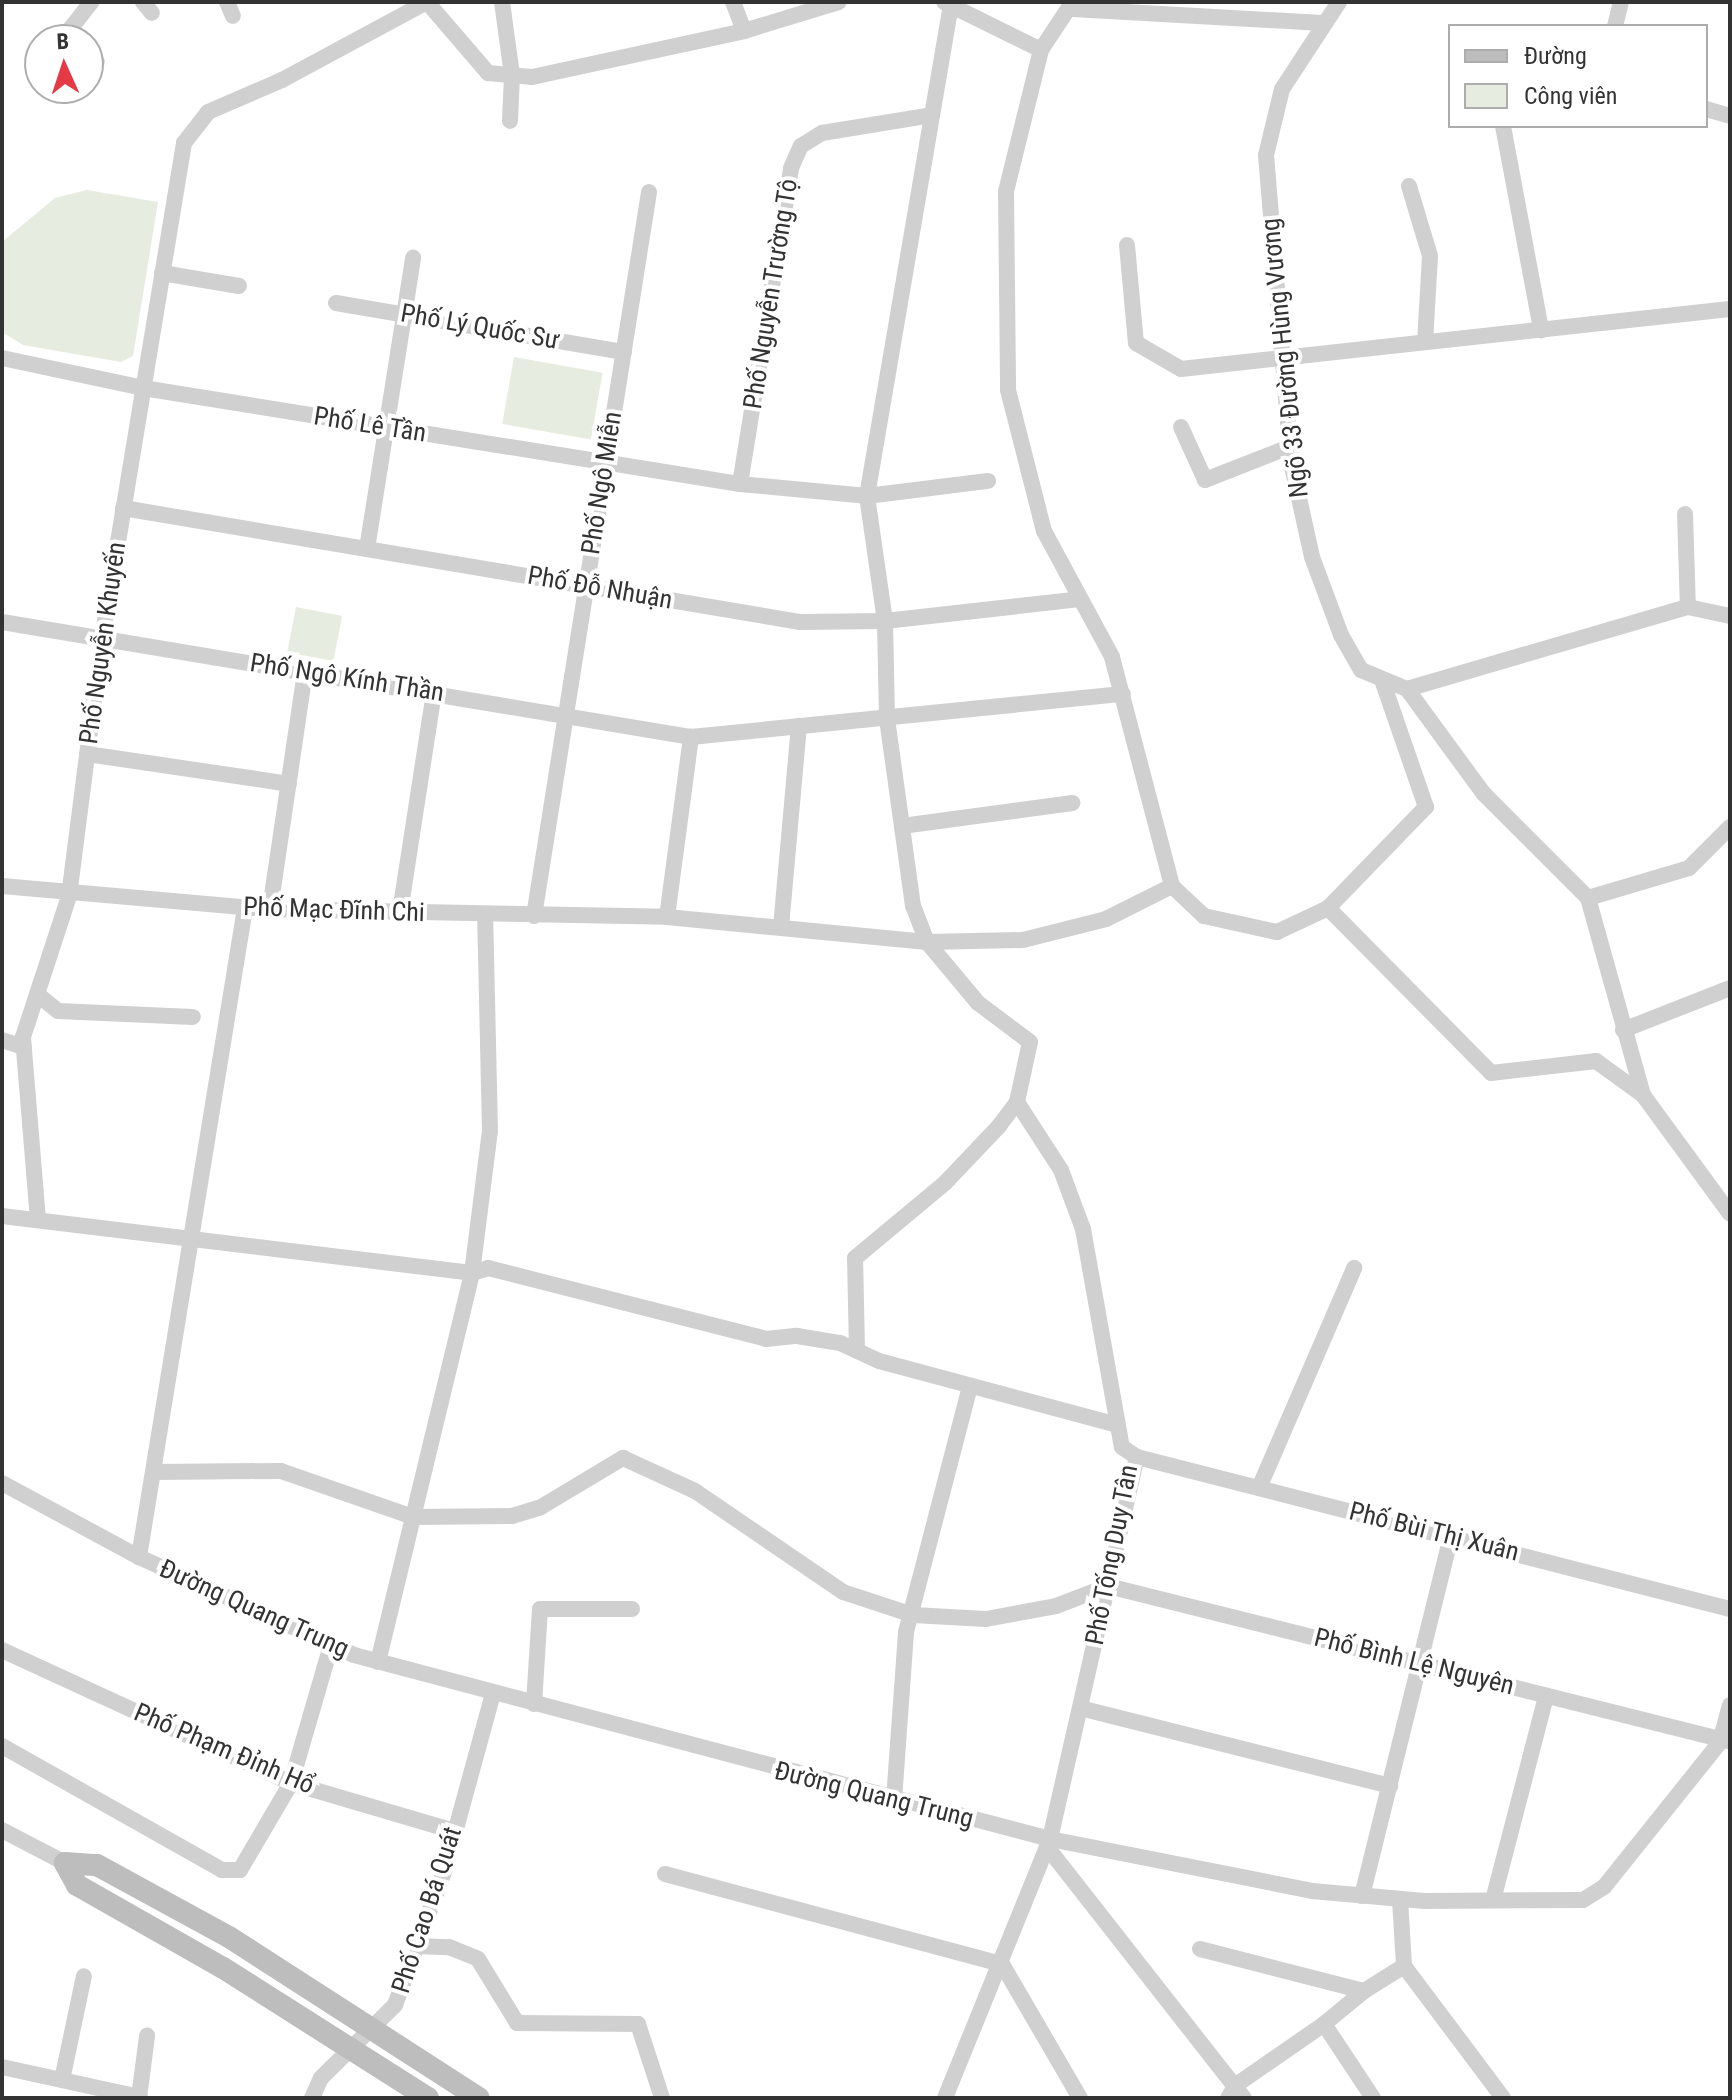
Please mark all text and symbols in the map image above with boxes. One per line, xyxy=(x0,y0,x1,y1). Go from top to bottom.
north arrow xyxy=(24,24,104,104)
legend xyxy=(1448,24,1708,128)
text: B xyxy=(56,29,70,54)
text: Đường xyxy=(1524,42,1587,70)
text: Công viên xyxy=(1524,82,1617,110)
street label: Phố Nguyễn Trường Tộ xyxy=(737,176,805,412)
street label: Ngõ 33 Đường Hùng Vương xyxy=(1255,217,1315,499)
street label: Phố Lý Quốc Sư xyxy=(398,298,562,356)
street label: Phố Lê Tần xyxy=(311,401,429,449)
street label: Phố Ngô Miễn xyxy=(575,409,629,557)
street label: Phố Nguyễn Khuyến xyxy=(73,540,133,746)
street label: Phố Đỗ Nhuận xyxy=(525,560,675,616)
street label: Phố Ngô Kính Thần xyxy=(248,647,446,709)
street label: Phố Mạc Đĩnh Chi xyxy=(243,891,425,929)
street label: Phố Tống Duy Tân xyxy=(1079,1462,1145,1648)
street label: Phố Bùi Thị Xuân xyxy=(1346,1496,1522,1568)
street label: Đường Quang Trung xyxy=(154,1553,354,1665)
street label: Phố Bình Lệ Nguyên xyxy=(1311,1622,1517,1702)
street label: Phố Phạm Đỉnh Hổ xyxy=(129,1697,319,1801)
street label: Đường Quang Trung xyxy=(771,1755,977,1835)
street label: Phố Cao Bá Quát xyxy=(385,1823,469,1997)

